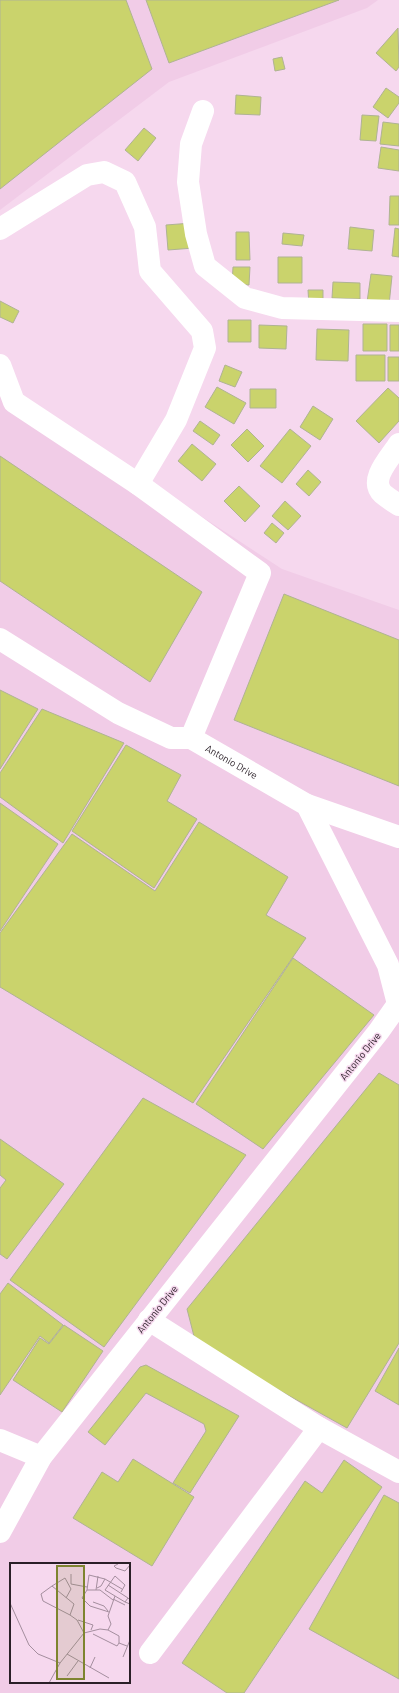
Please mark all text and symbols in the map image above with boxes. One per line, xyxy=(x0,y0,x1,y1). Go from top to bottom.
street label: Antonio Drive xyxy=(203,742,260,781)
street label: Antonio Drive xyxy=(337,1030,383,1082)
street label: Antonio Drive xyxy=(134,1283,180,1335)
inset map xyxy=(10,1563,130,1683)

